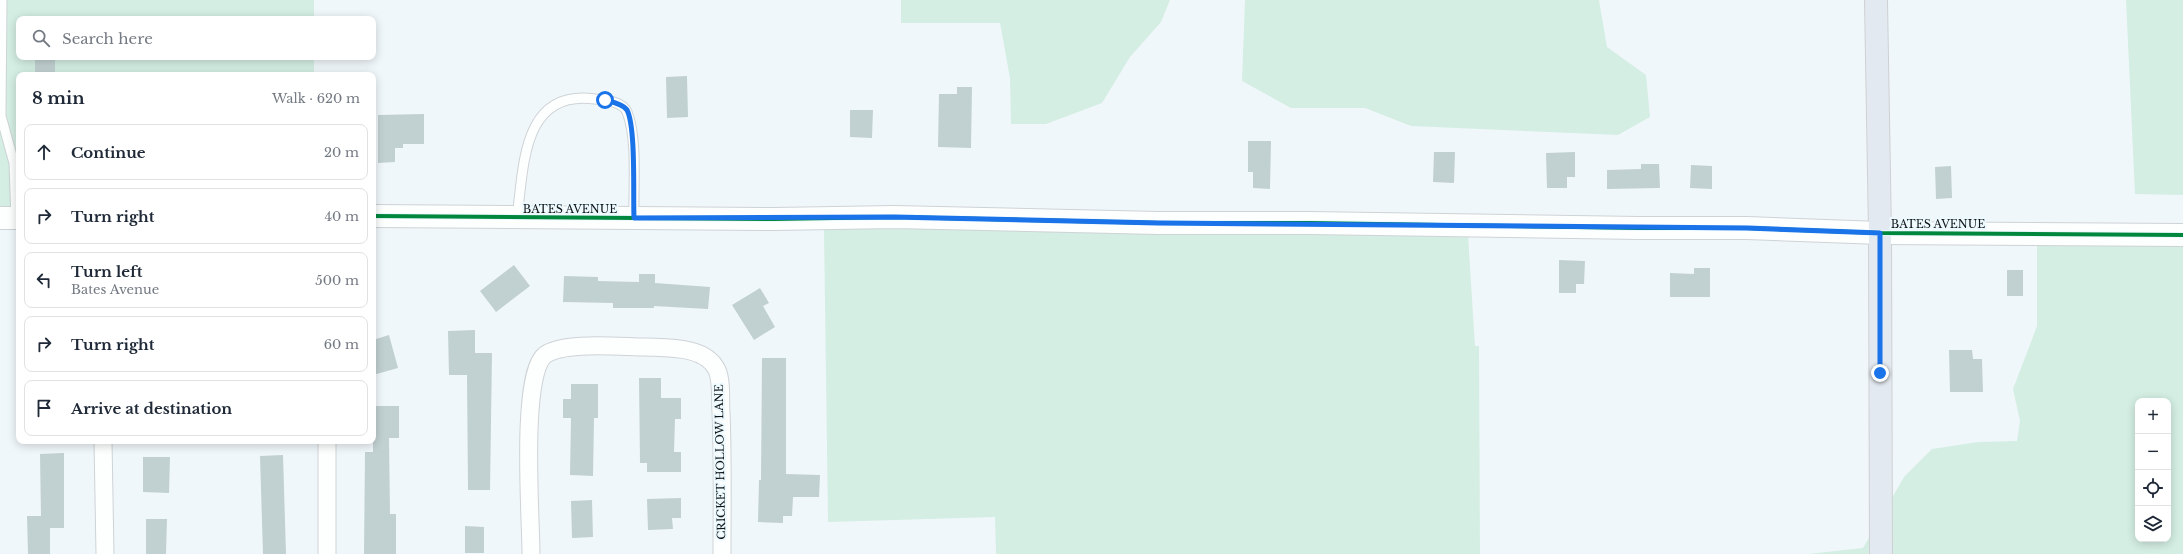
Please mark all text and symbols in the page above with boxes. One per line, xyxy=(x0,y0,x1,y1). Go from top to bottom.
search box xyxy=(16,16,376,60)
icon: search xyxy=(30,27,52,49)
text: Search here xyxy=(62,29,153,48)
text: 8 min xyxy=(32,88,85,109)
text: Walk · 620 m xyxy=(272,90,360,107)
route start xyxy=(596,91,614,109)
icon: ahead xyxy=(33,141,55,163)
text: Continue xyxy=(71,143,146,162)
text: 20 m xyxy=(324,144,359,161)
street label: BATES AVENUE xyxy=(523,202,617,216)
icon: right xyxy=(33,205,55,227)
text: Turn right xyxy=(71,207,154,226)
text: 40 m xyxy=(324,208,359,225)
street label: BATES AVENUE xyxy=(1891,217,1985,231)
text: Turn left xyxy=(71,262,142,281)
icon: left xyxy=(33,269,55,291)
text: 500 m xyxy=(315,272,359,289)
text: Bates Avenue xyxy=(71,281,159,298)
icon: right xyxy=(33,333,55,355)
text: Turn right xyxy=(71,335,154,354)
text: 60 m xyxy=(324,336,359,353)
route end xyxy=(1871,364,1889,382)
street label: CRICKET HOLLOW LANE xyxy=(712,384,728,540)
icon: arrive xyxy=(33,397,55,419)
map controls xyxy=(2135,398,2171,542)
button: + xyxy=(2135,398,2171,434)
text: Arrive at destination xyxy=(71,399,232,418)
button: − xyxy=(2135,434,2171,470)
button: locate xyxy=(2135,470,2171,506)
button: layers xyxy=(2135,506,2171,542)

